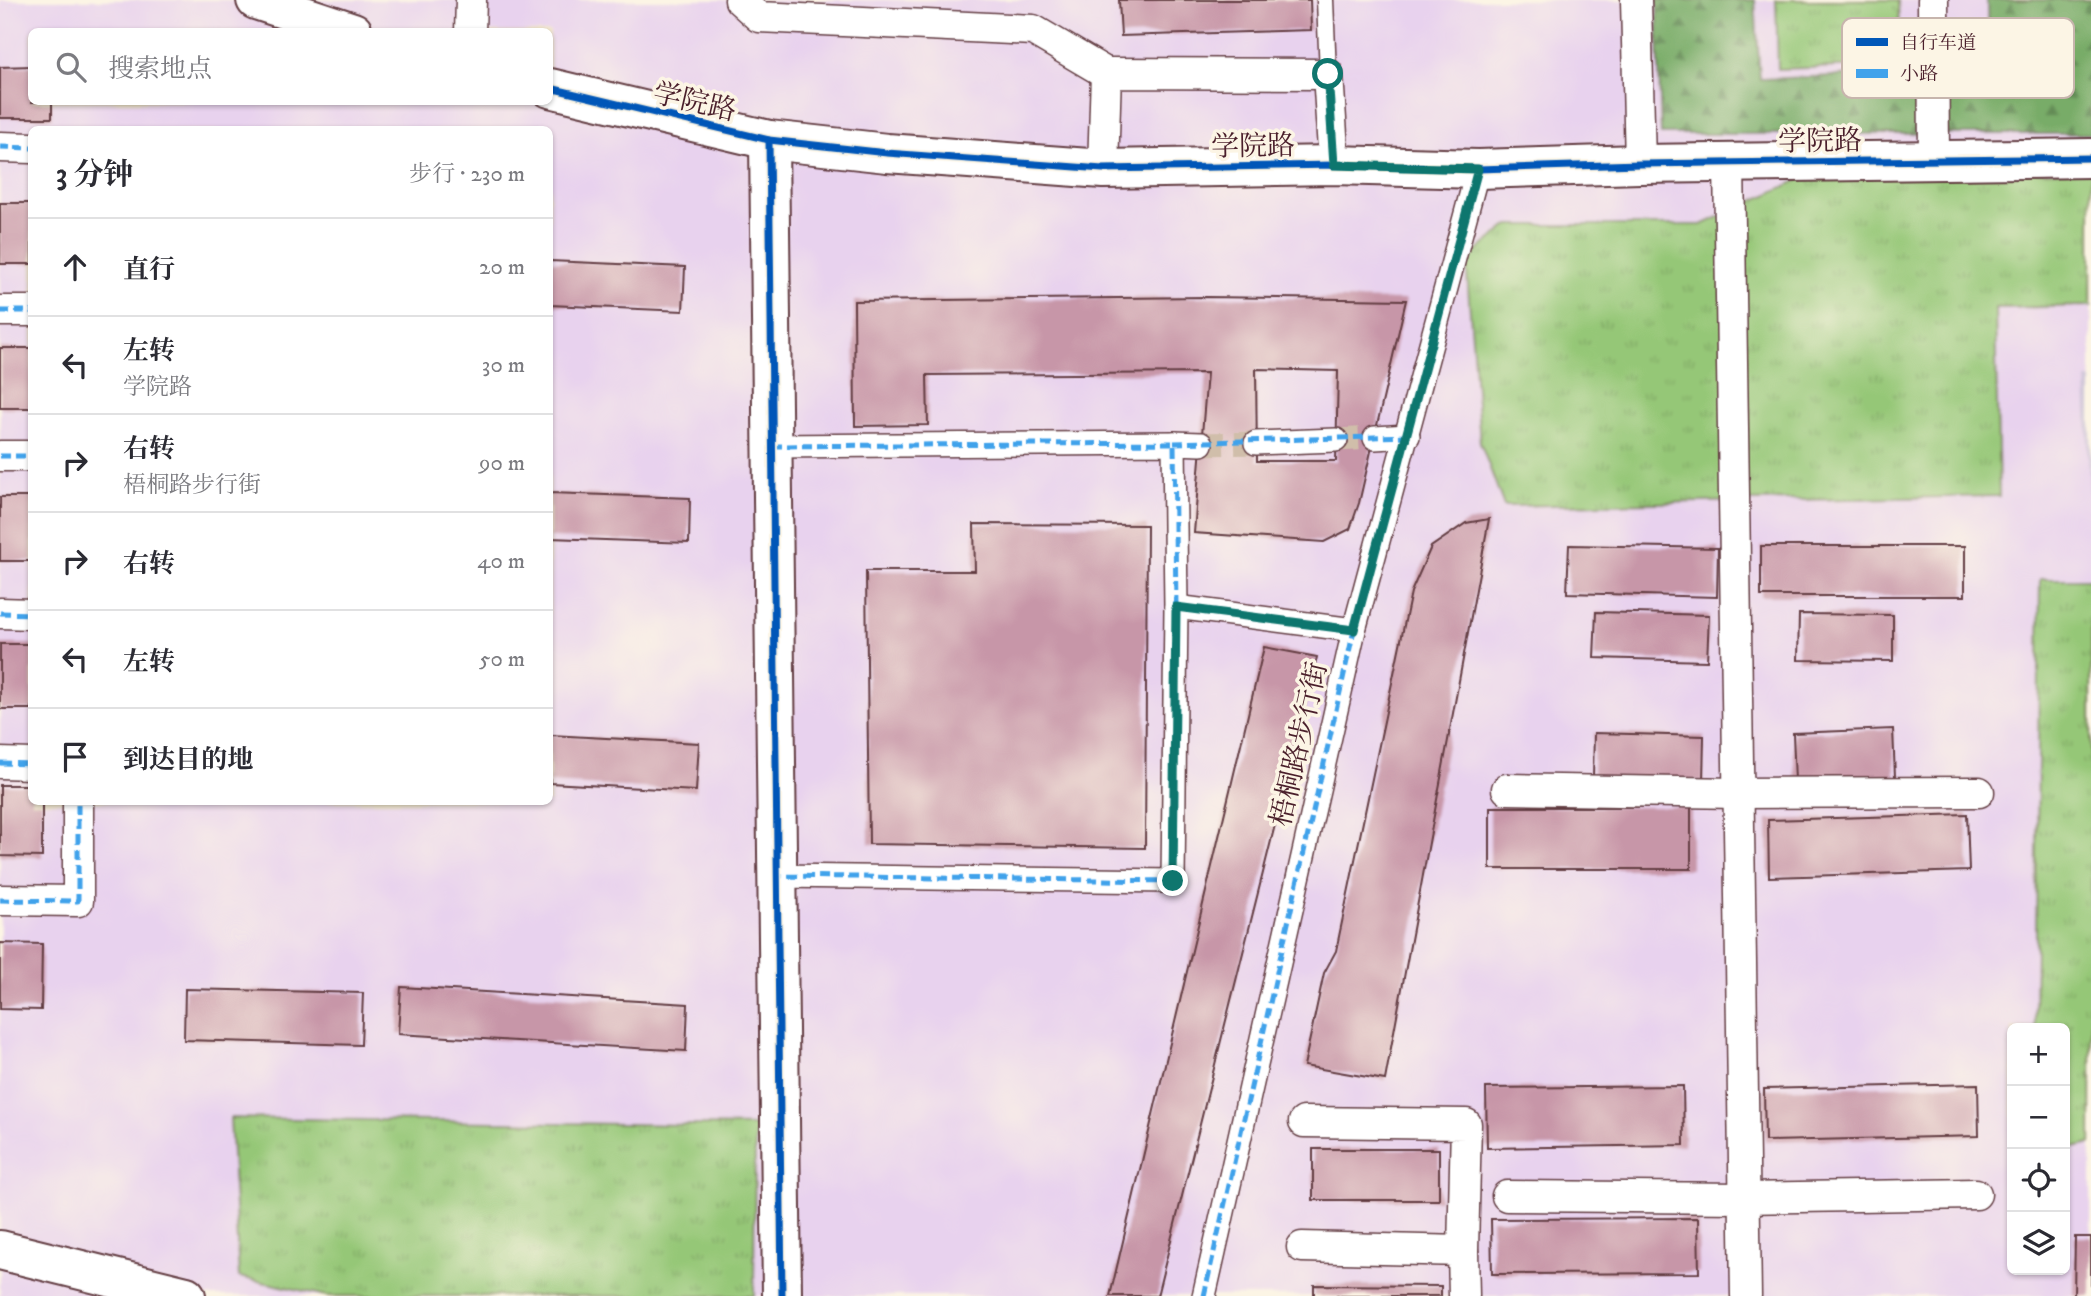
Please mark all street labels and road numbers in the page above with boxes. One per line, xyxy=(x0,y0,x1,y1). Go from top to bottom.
street label: 学院路 xyxy=(650,76,740,129)
street label: 学院路 xyxy=(1778,123,1862,160)
street label: 学院路 xyxy=(1211,128,1295,165)
street label: 梧桐路步行街 xyxy=(1264,659,1335,830)

